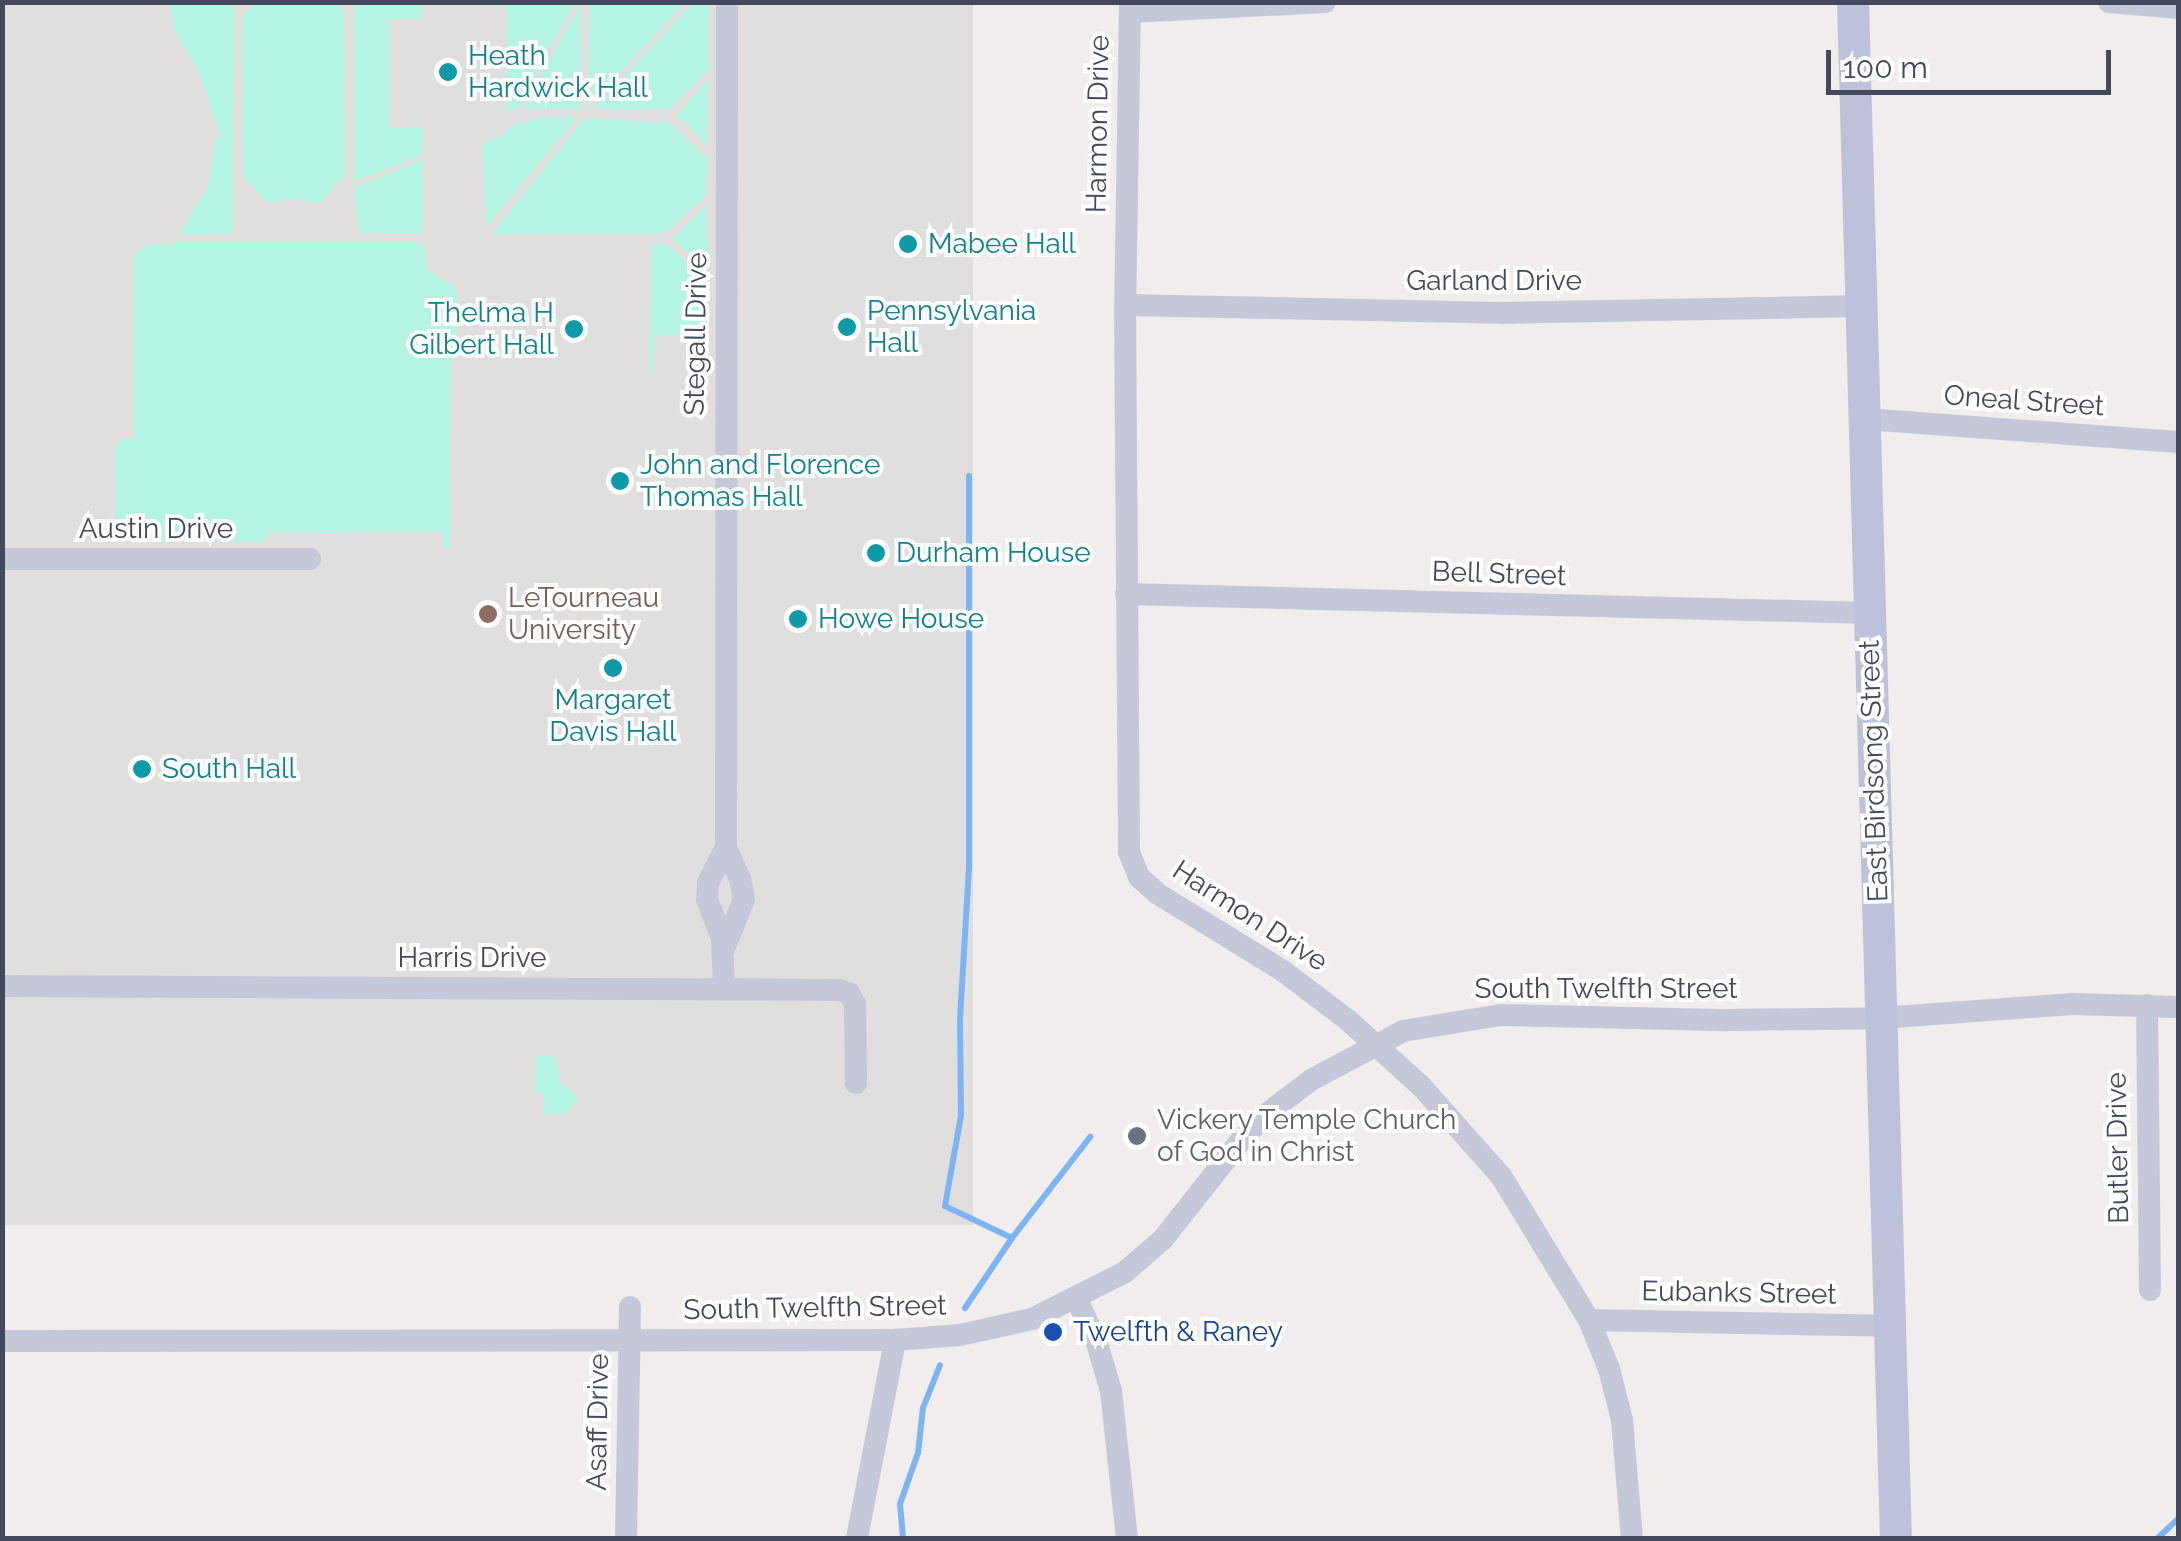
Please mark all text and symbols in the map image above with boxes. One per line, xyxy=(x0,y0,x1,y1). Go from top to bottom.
scale bar xyxy=(1831,30,2116,92)
street label: Harmon Drive xyxy=(1080,35,1116,213)
place label: Heath Hardwick Hall xyxy=(468,39,648,105)
text: 100 m xyxy=(1843,50,1928,85)
marker: Heath Hardwick Hall xyxy=(437,61,459,83)
place label: Mabee Hall xyxy=(928,227,1076,261)
marker: Mabee Hall xyxy=(897,233,919,255)
street label: Stegall Drive xyxy=(678,252,714,416)
street label: Garland Drive xyxy=(1406,264,1582,298)
place label: Pennsylvania Hall xyxy=(867,294,1036,360)
place label: Thelma H Gilbert Hall xyxy=(409,296,554,362)
marker: Pennsylvania Hall xyxy=(836,316,858,338)
marker: Thelma H Gilbert Hall xyxy=(563,318,585,340)
street label: Oneal Street xyxy=(1942,379,2106,423)
place label: John and Florence Thomas Hall xyxy=(640,448,880,514)
marker: John and Florence Thomas Hall xyxy=(609,470,631,492)
street label: Austin Drive xyxy=(79,512,233,546)
place label: Durham House xyxy=(896,536,1091,570)
marker: Durham House xyxy=(865,542,887,564)
street label: Bell Street xyxy=(1431,555,1567,593)
place label: LeTourneau University xyxy=(508,581,659,647)
place label: Howe House xyxy=(818,602,984,636)
marker: LeTourneau University xyxy=(477,603,499,625)
marker: Howe House xyxy=(787,608,809,630)
street label: East Birdsong Street xyxy=(1853,639,1895,903)
marker: Margaret Davis Hall xyxy=(602,657,624,679)
place label: Margaret Davis Hall xyxy=(549,683,677,749)
place label: South Hall xyxy=(162,752,296,786)
marker: South Hall xyxy=(131,758,153,780)
street label: Harmon Drive xyxy=(1166,853,1334,979)
street label: Harris Drive xyxy=(397,941,547,975)
street label: South Twelfth Street xyxy=(1474,972,1738,1006)
street label: Butler Drive xyxy=(2100,1071,2136,1225)
place label: Vickery Temple Church of God in Christ xyxy=(1157,1103,1458,1169)
marker: Vickery Temple Church of God in Christ xyxy=(1126,1125,1148,1147)
street label: Eubanks Street xyxy=(1641,1274,1837,1312)
street label: South Twelfth Street xyxy=(683,1289,947,1327)
place label: Twelfth & Raney xyxy=(1073,1315,1283,1349)
marker: Twelfth & Raney xyxy=(1042,1321,1064,1343)
street label: Asaff Drive xyxy=(580,1353,616,1491)

